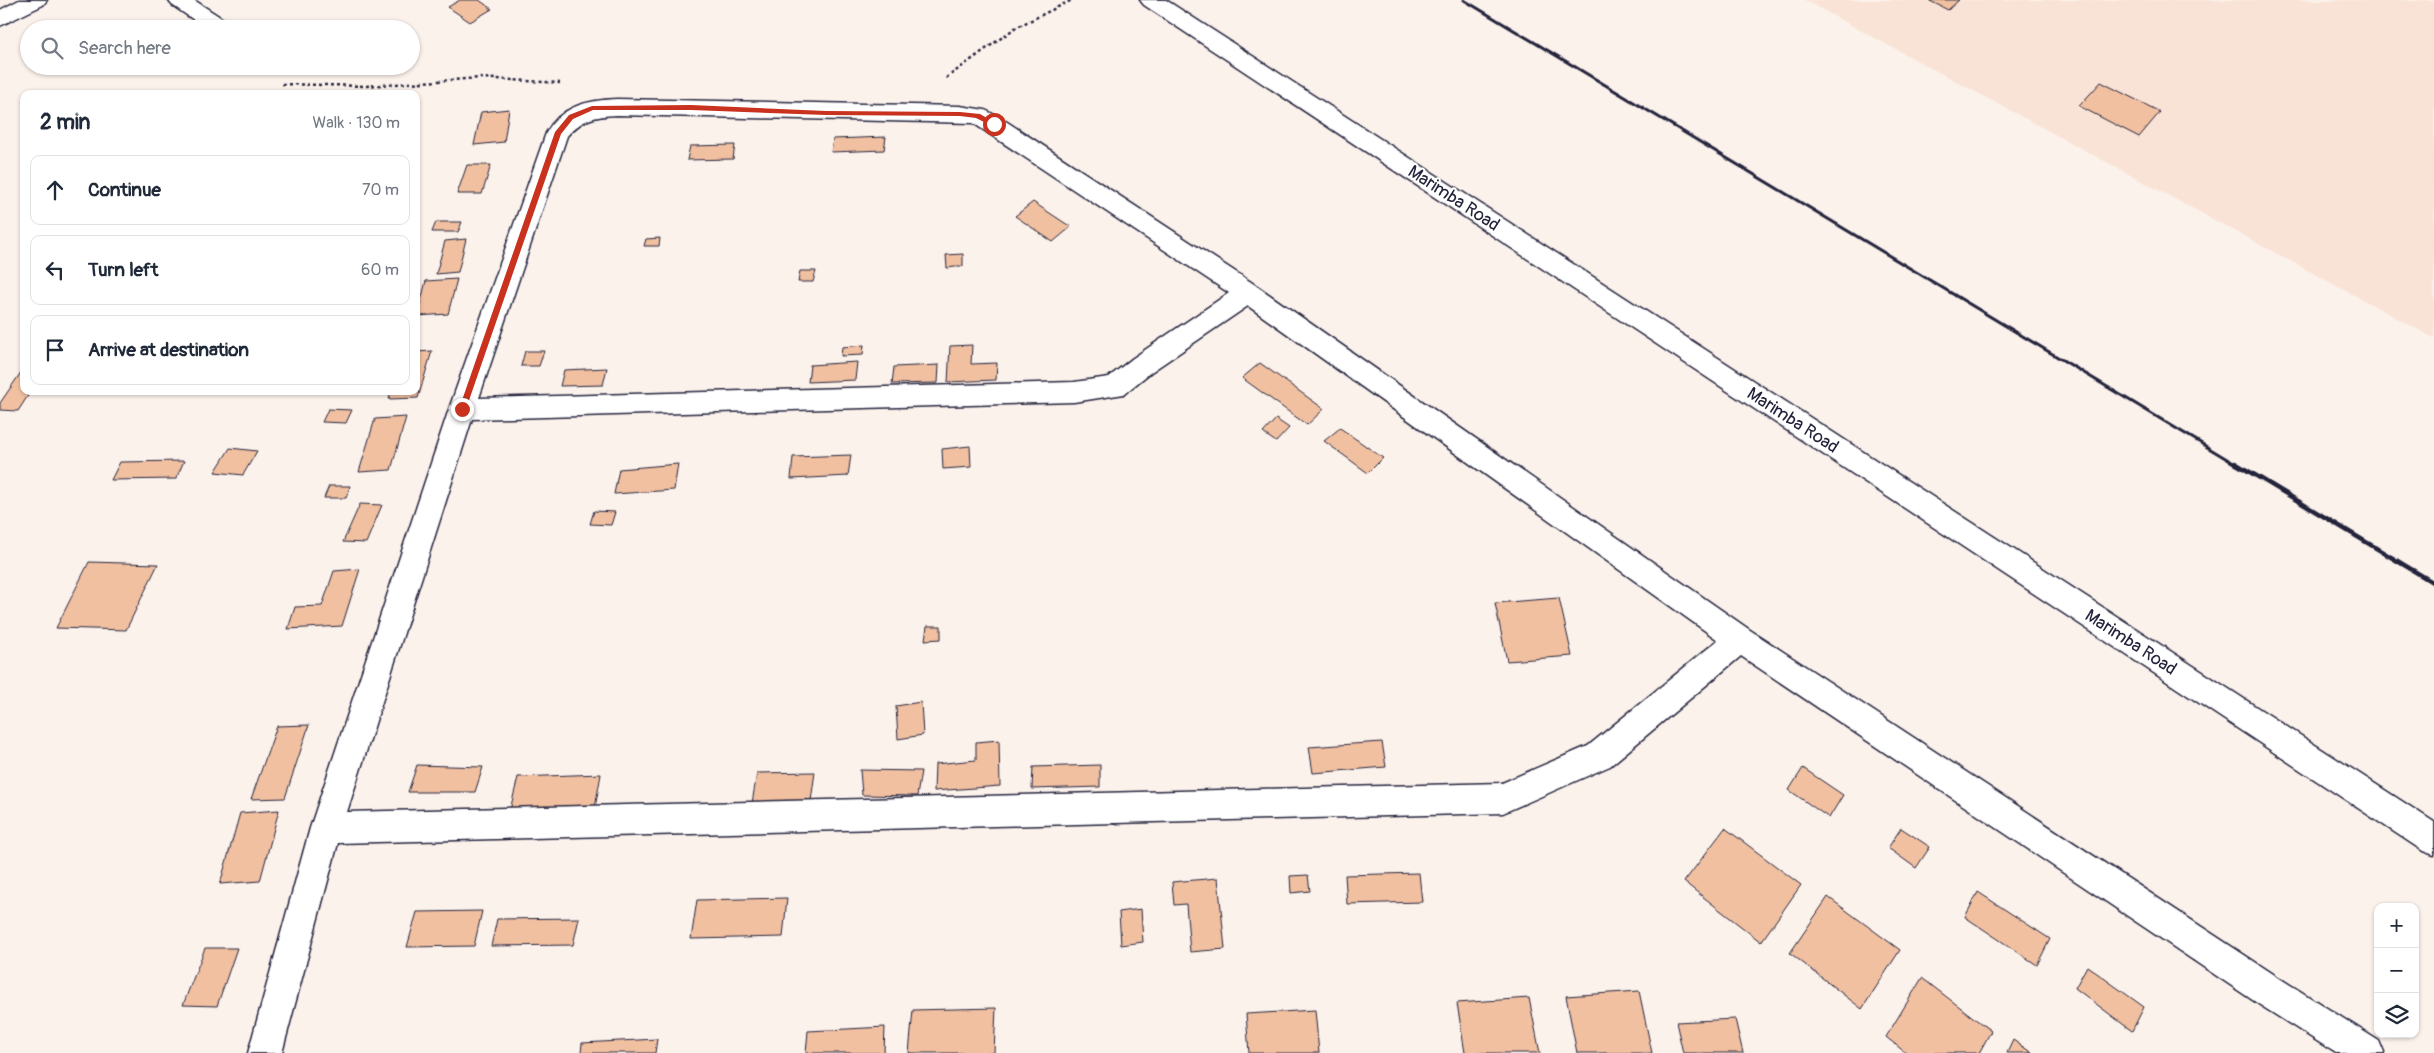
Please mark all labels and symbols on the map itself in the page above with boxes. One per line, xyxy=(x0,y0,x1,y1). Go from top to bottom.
route start xyxy=(983,113,1006,136)
street label: Marimba Road xyxy=(1403,160,1504,237)
street label: Marimba Road xyxy=(1742,382,1843,459)
route end xyxy=(451,398,474,421)
street label: Marimba Road xyxy=(2080,604,2181,681)

